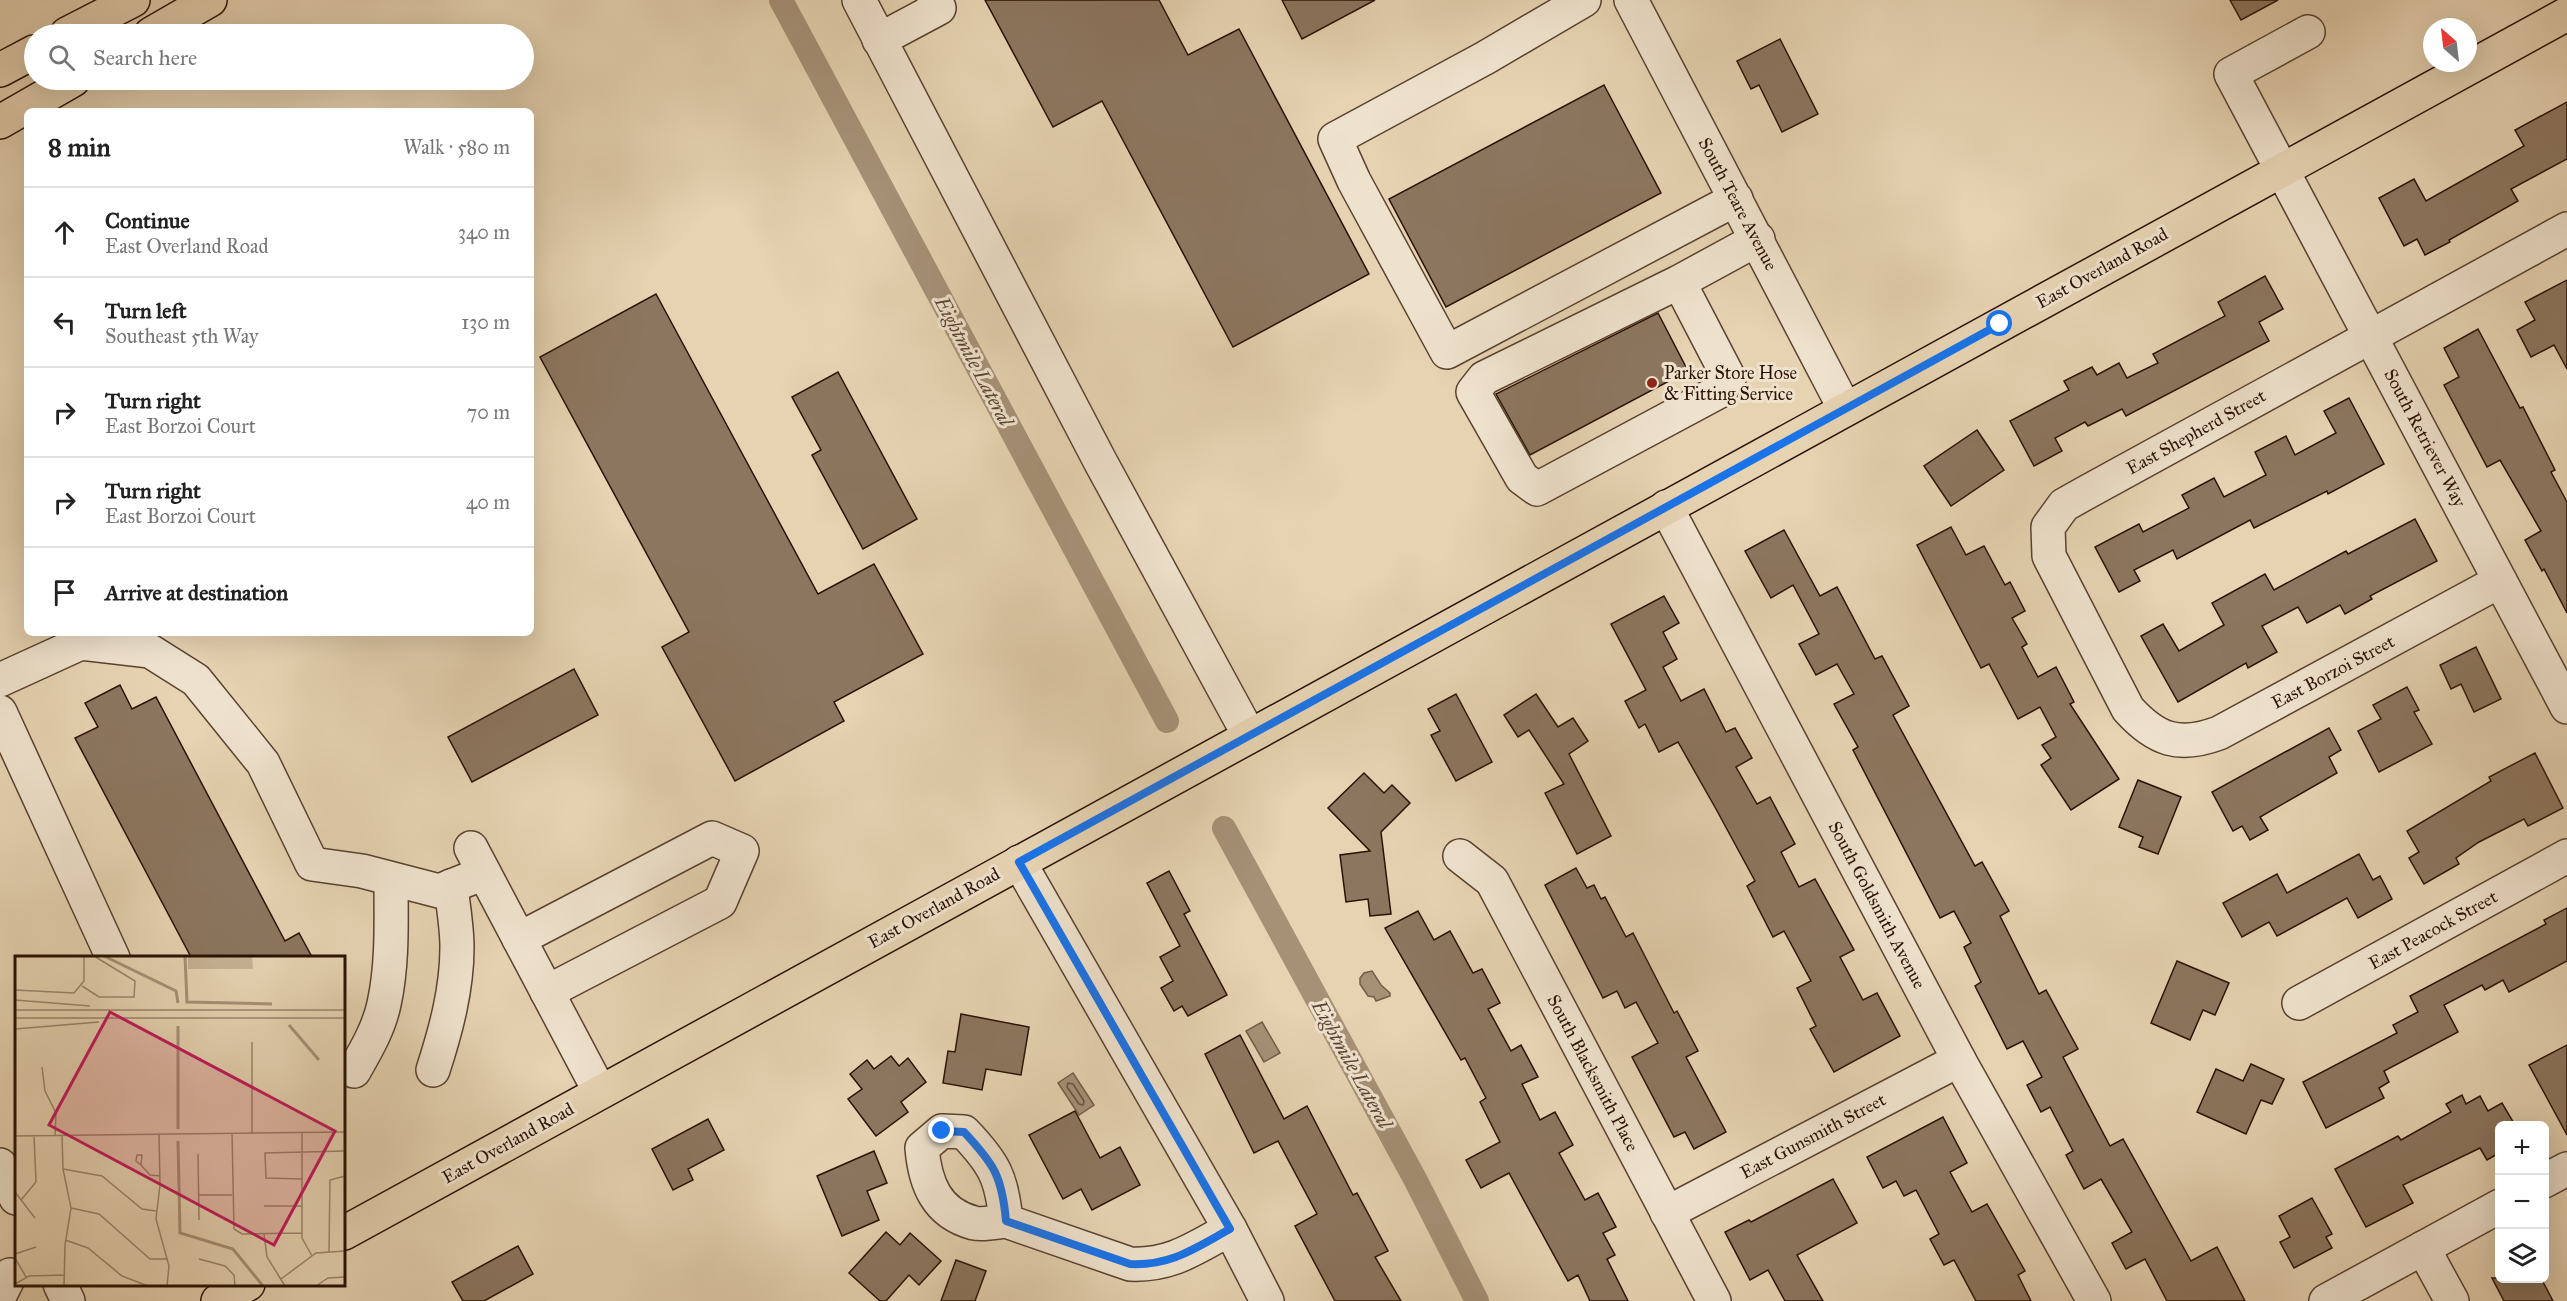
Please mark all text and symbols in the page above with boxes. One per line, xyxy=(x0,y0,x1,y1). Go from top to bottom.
north arrow xyxy=(2423,18,2477,72)
search box xyxy=(24,24,534,90)
icon: search xyxy=(45,41,78,74)
text: Search here xyxy=(93,44,197,71)
text: 8 min xyxy=(48,131,111,163)
street label: South Teare Avenue xyxy=(1694,134,1782,274)
text: Walk · 580 m xyxy=(403,135,510,159)
text: Continue xyxy=(105,207,190,234)
icon: ahead xyxy=(48,216,81,249)
text: 340 m xyxy=(458,220,510,244)
street label: East Overland Road xyxy=(2032,223,2172,313)
text: East Overland Road xyxy=(105,234,268,258)
water label: Eightmile Lateral xyxy=(929,291,1019,431)
text: Turn left xyxy=(105,297,187,324)
icon: left xyxy=(48,306,81,339)
text: 130 m xyxy=(461,310,510,334)
route start xyxy=(1986,310,2012,336)
text: Southeast 5th Way xyxy=(105,324,258,348)
place label: Parker Store Hose & Fitting Service xyxy=(1664,362,1797,406)
street label: South Retriever Way xyxy=(2379,365,2471,511)
marker: Parker Store Hose & Fitting Service xyxy=(1645,376,1659,390)
street label: East Shepherd Street xyxy=(2123,384,2270,479)
text: Turn right xyxy=(105,387,201,414)
icon: right xyxy=(48,396,81,429)
text: 70 m xyxy=(467,400,510,424)
text: East Borzoi Court xyxy=(105,414,256,438)
text: Turn right xyxy=(105,477,201,504)
icon: right xyxy=(48,486,81,519)
text: 40 m xyxy=(466,490,510,514)
text: East Borzoi Court xyxy=(105,504,256,528)
icon: arrive xyxy=(48,576,81,609)
text: Arrive at destination xyxy=(105,579,288,606)
street label: East Borzoi Street xyxy=(2268,630,2399,714)
street label: South Goldsmith Avenue xyxy=(1824,818,1930,992)
street label: East Overland Road xyxy=(864,863,1004,953)
street label: East Peacock Street xyxy=(2365,885,2502,974)
inset map xyxy=(15,956,345,1286)
street label: South Blacksmith Place xyxy=(1542,991,1644,1155)
water label: Eightmile Lateral xyxy=(1306,995,1398,1134)
street label: East Gunsmith Street xyxy=(1737,1088,1890,1184)
street label: East Overland Road xyxy=(438,1098,578,1188)
route end xyxy=(928,1117,954,1143)
map controls xyxy=(2495,1121,2549,1283)
button: + xyxy=(2495,1121,2549,1175)
button: − xyxy=(2495,1175,2549,1229)
button: layers xyxy=(2495,1229,2549,1283)

